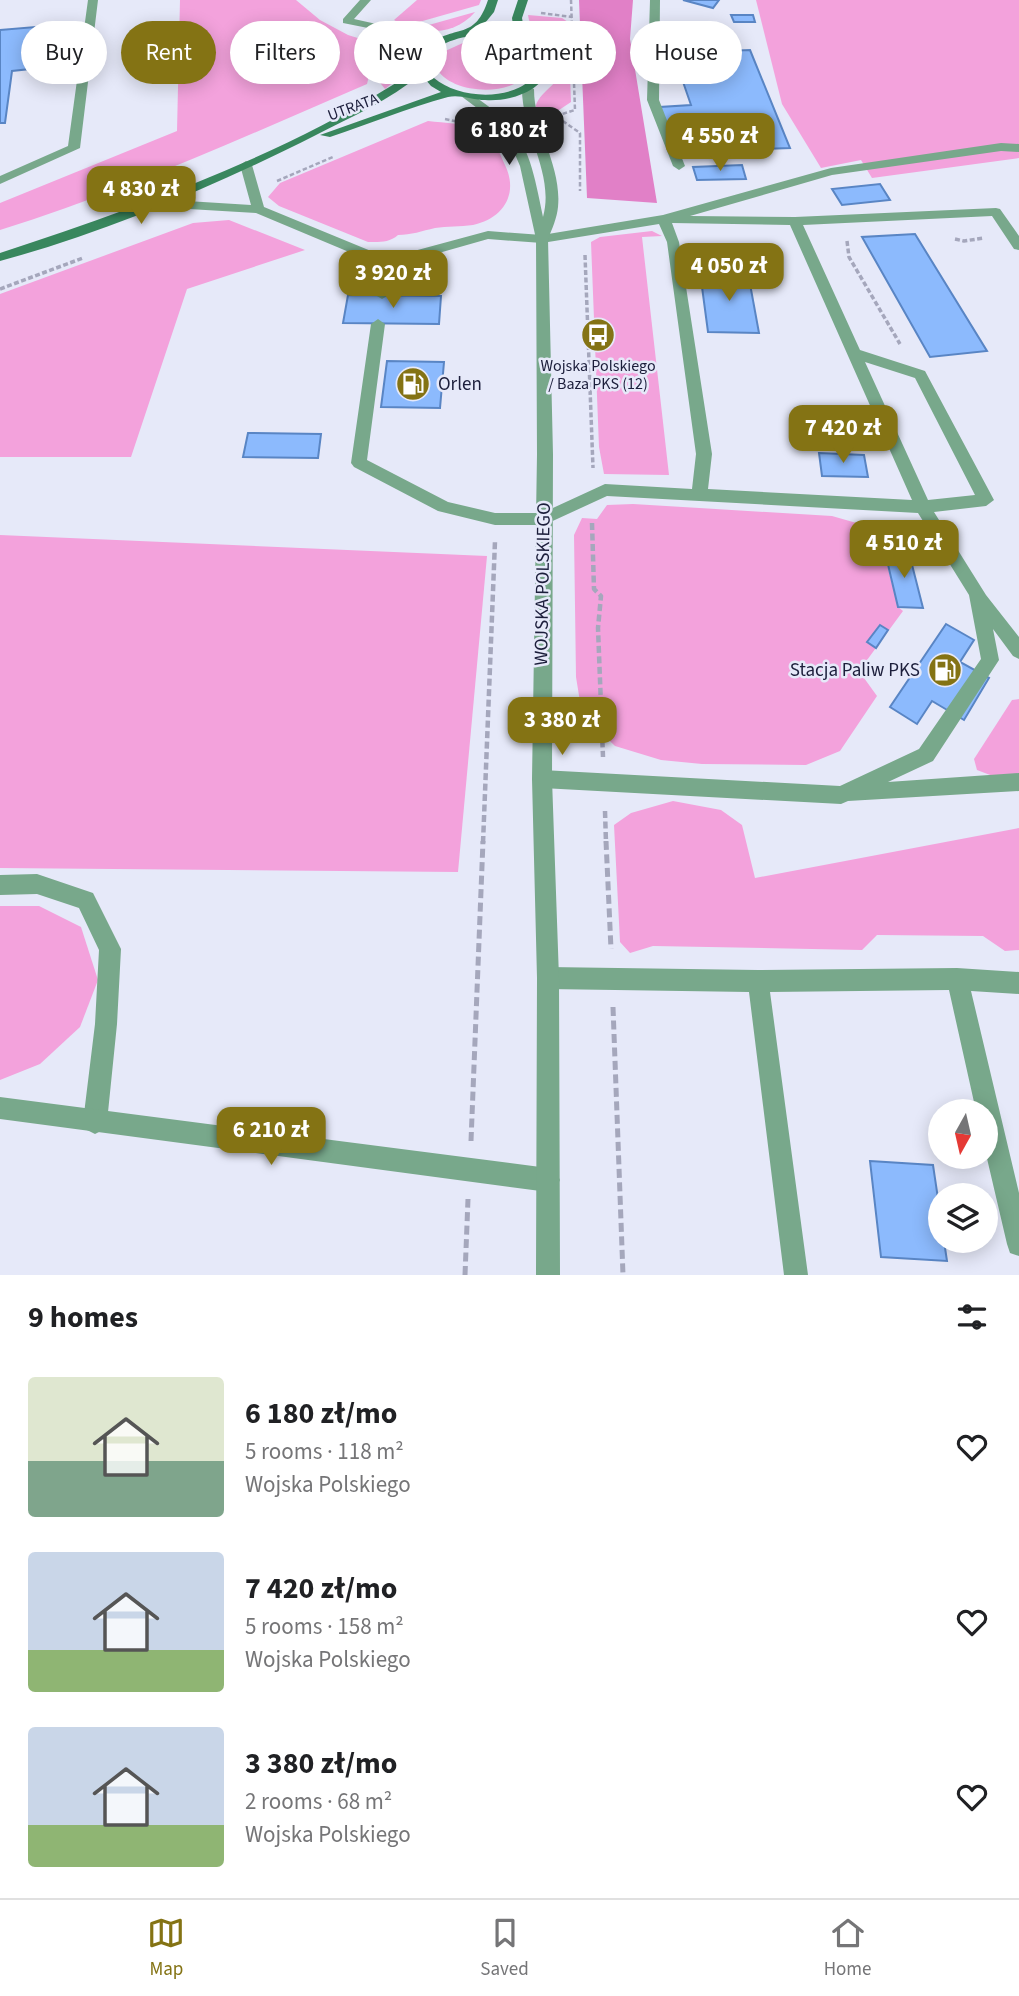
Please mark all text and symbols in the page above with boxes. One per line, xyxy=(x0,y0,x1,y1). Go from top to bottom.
chip: Buy xyxy=(21,21,107,84)
chip: Rent xyxy=(121,21,216,84)
chip: Filters xyxy=(230,21,340,84)
chip: New xyxy=(354,21,447,84)
chip: Apartment xyxy=(461,21,616,84)
chip: House xyxy=(630,21,742,84)
street label: UTRATA xyxy=(325,88,382,126)
pin: 6 180 zł xyxy=(437,108,581,167)
text: 6 180 zł xyxy=(471,113,547,146)
pin: 4 550 zł xyxy=(648,114,792,173)
text: 4 550 zł xyxy=(682,119,758,152)
pin: 4 830 zł xyxy=(69,166,213,226)
text: 4 830 zł xyxy=(103,172,179,205)
pin: 4 050 zł xyxy=(657,244,801,303)
text: 4 050 zł xyxy=(691,249,767,282)
pin: 3 920 zł xyxy=(321,250,465,310)
text: 3 920 zł xyxy=(355,256,431,289)
bus stop icon: Wojska Polskiego / Baza PKS (12) xyxy=(579,316,617,354)
place label: Wojska Polskiego / Baza PKS (12) xyxy=(540,355,656,395)
fuel station icon: Orlen xyxy=(394,365,432,403)
place label: Orlen xyxy=(438,371,482,398)
pin: 7 420 zł xyxy=(771,406,915,465)
text: 7 420 zł xyxy=(805,411,881,444)
street label: WOJSKA POLSKIEGO xyxy=(528,502,558,666)
pin: 4 510 zł xyxy=(832,520,976,580)
text: 4 510 zł xyxy=(866,526,942,559)
fuel station icon: Stacja Paliw PKS xyxy=(926,651,964,689)
place label: Stacja Paliw PKS xyxy=(790,657,920,684)
pin: 3 380 zł xyxy=(490,698,634,757)
text: 3 380 zł xyxy=(524,703,600,736)
north arrow xyxy=(928,1099,998,1169)
map controls xyxy=(928,1099,998,1253)
pin: 6 210 zł xyxy=(199,1108,343,1167)
text: 6 210 zł xyxy=(233,1113,309,1146)
button: layers xyxy=(928,1183,998,1253)
text: 9 homes xyxy=(28,1296,138,1339)
icon: filters xyxy=(953,1298,991,1336)
text: 6 180 zł/mo xyxy=(245,1392,397,1435)
icon: home xyxy=(84,1405,168,1489)
icon: heart xyxy=(953,1428,991,1466)
text: 5 rooms · 118 m² xyxy=(245,1435,404,1468)
text: Wojska Polskiego xyxy=(245,1468,411,1501)
text: 7 420 zł/mo xyxy=(245,1567,397,1610)
icon: home xyxy=(84,1580,168,1664)
icon: heart xyxy=(953,1603,991,1641)
text: 5 rooms · 158 m² xyxy=(245,1610,404,1643)
text: Wojska Polskiego xyxy=(245,1643,411,1676)
text: 3 380 zł/mo xyxy=(245,1742,397,1785)
icon: home xyxy=(84,1755,168,1839)
icon: heart xyxy=(953,1778,991,1816)
text: 2 rooms · 68 m² xyxy=(245,1785,392,1818)
text: Wojska Polskiego xyxy=(245,1818,411,1851)
tab: Map xyxy=(147,1914,185,1983)
tab: Saved xyxy=(480,1914,529,1983)
tab: Home xyxy=(824,1914,872,1983)

